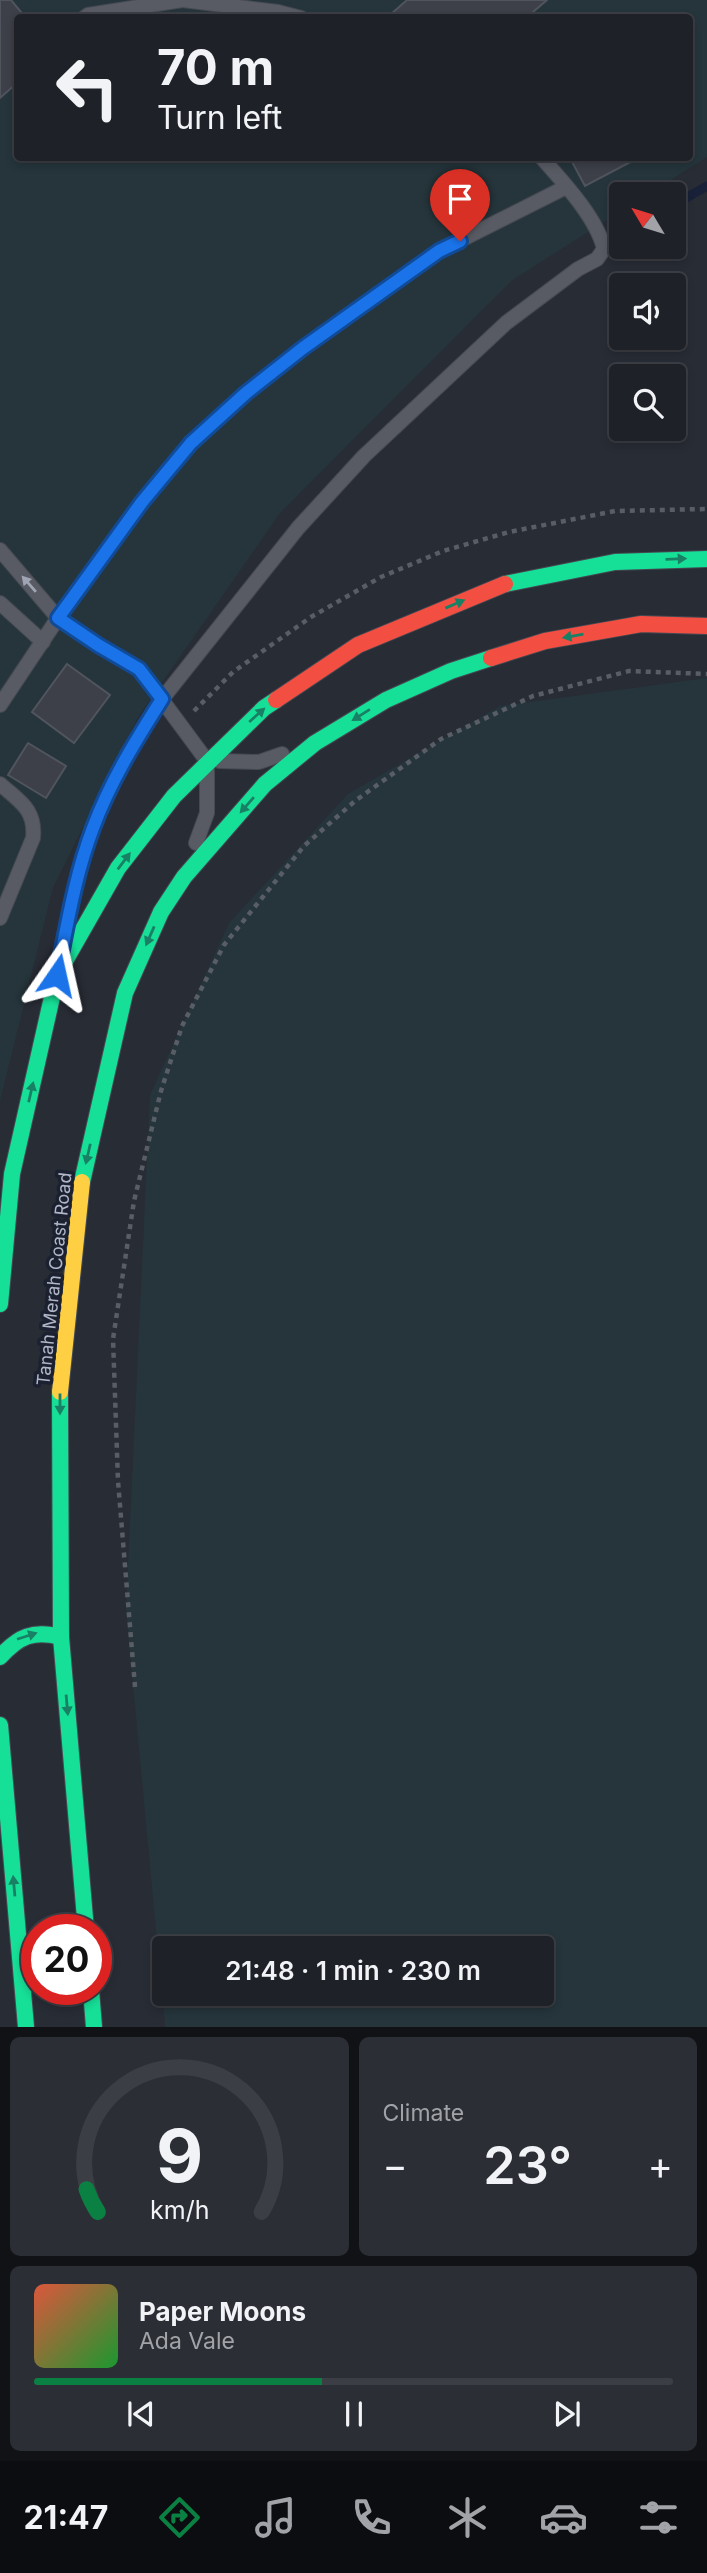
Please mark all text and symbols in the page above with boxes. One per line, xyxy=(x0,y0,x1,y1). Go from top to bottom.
text: 70 m xyxy=(157,38,274,97)
icon: left xyxy=(42,42,133,133)
text: Turn left xyxy=(157,98,282,137)
pin xyxy=(430,169,490,241)
icon: arrive xyxy=(441,180,479,218)
north arrow xyxy=(609,182,686,259)
map controls xyxy=(609,182,686,441)
button: sound xyxy=(609,273,686,350)
button: search xyxy=(609,364,686,441)
one-way arrow xyxy=(665,554,687,565)
one-way arrow xyxy=(21,575,37,593)
one-way arrow xyxy=(444,598,465,609)
one-way arrow xyxy=(562,631,584,642)
one-way arrow xyxy=(249,708,266,723)
one-way arrow xyxy=(352,709,371,722)
one-way arrow xyxy=(240,797,255,814)
one-way arrow xyxy=(117,851,131,870)
one-way arrow xyxy=(144,926,155,947)
position arrow xyxy=(20,938,94,1012)
one-way arrow xyxy=(26,1081,37,1103)
one-way arrow xyxy=(83,1143,94,1165)
street label: Tanah Merah Coast Road xyxy=(32,1171,76,1387)
one-way arrow xyxy=(54,1394,66,1416)
one-way arrow xyxy=(17,1631,38,1641)
one-way arrow xyxy=(62,1694,73,1716)
one-way arrow xyxy=(8,1875,19,1897)
speed limit sign: 20 xyxy=(21,1914,112,2005)
text: 21:48 · 1 min · 230 m xyxy=(225,1955,481,1986)
text: Climate xyxy=(383,2099,464,2127)
text: 9 xyxy=(156,2112,203,2201)
text: 23° xyxy=(483,2134,572,2197)
text: − xyxy=(383,2142,408,2188)
text: + xyxy=(648,2142,673,2188)
text: km/h xyxy=(150,2195,209,2225)
text: Paper Moons xyxy=(139,2296,306,2327)
text: Ada Vale xyxy=(139,2327,235,2355)
icon: previous xyxy=(122,2395,160,2433)
icon: pause xyxy=(335,2395,373,2433)
icon: next xyxy=(548,2395,586,2433)
icon: directions xyxy=(155,2493,204,2542)
icon: music xyxy=(251,2493,300,2542)
icon: phone xyxy=(347,2493,396,2542)
icon: climate xyxy=(443,2493,492,2542)
icon: car xyxy=(539,2493,588,2542)
icon: filters xyxy=(634,2493,683,2542)
text: 21:47 xyxy=(23,2498,108,2537)

